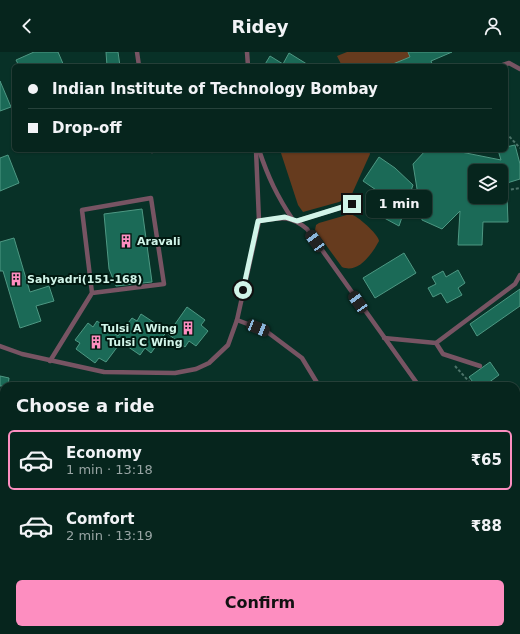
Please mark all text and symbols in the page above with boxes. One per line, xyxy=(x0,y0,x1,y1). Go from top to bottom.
icon: back xyxy=(16,15,38,37)
icon: person xyxy=(482,15,504,37)
text: Ridey xyxy=(232,16,288,37)
text: Indian Institute of Technology Bombay xyxy=(52,80,378,98)
text: Drop-off xyxy=(52,119,122,137)
map controls xyxy=(468,164,508,204)
button: layers xyxy=(468,164,508,204)
callout: 1 min xyxy=(366,190,432,218)
route end xyxy=(343,195,361,213)
text: 1 min xyxy=(379,196,419,211)
car xyxy=(303,228,327,254)
building icon: Aravali xyxy=(118,233,134,249)
place label: Aravali xyxy=(137,235,181,248)
building icon: Sahyadri(151-168) xyxy=(8,271,24,287)
place label: Sahyadri(151-168) xyxy=(27,273,142,286)
route start xyxy=(234,281,252,299)
car xyxy=(346,289,370,315)
car xyxy=(245,318,271,338)
building icon: Tulsi A Wing xyxy=(180,320,196,336)
place label: Tulsi A Wing xyxy=(101,322,177,335)
building icon: Tulsi C Wing xyxy=(88,334,104,350)
place label: Tulsi C Wing xyxy=(107,336,183,349)
text: Choose a ride xyxy=(16,395,155,416)
icon: car xyxy=(18,442,54,478)
text: Economy xyxy=(66,444,142,462)
text: ₹65 xyxy=(471,451,502,469)
text: 1 min · 13:18 xyxy=(66,462,153,477)
icon: car xyxy=(18,508,54,544)
text: Comfort xyxy=(66,510,134,528)
text: ₹88 xyxy=(471,517,502,535)
text: 2 min · 13:19 xyxy=(66,528,153,543)
button: Confirm xyxy=(16,580,504,626)

